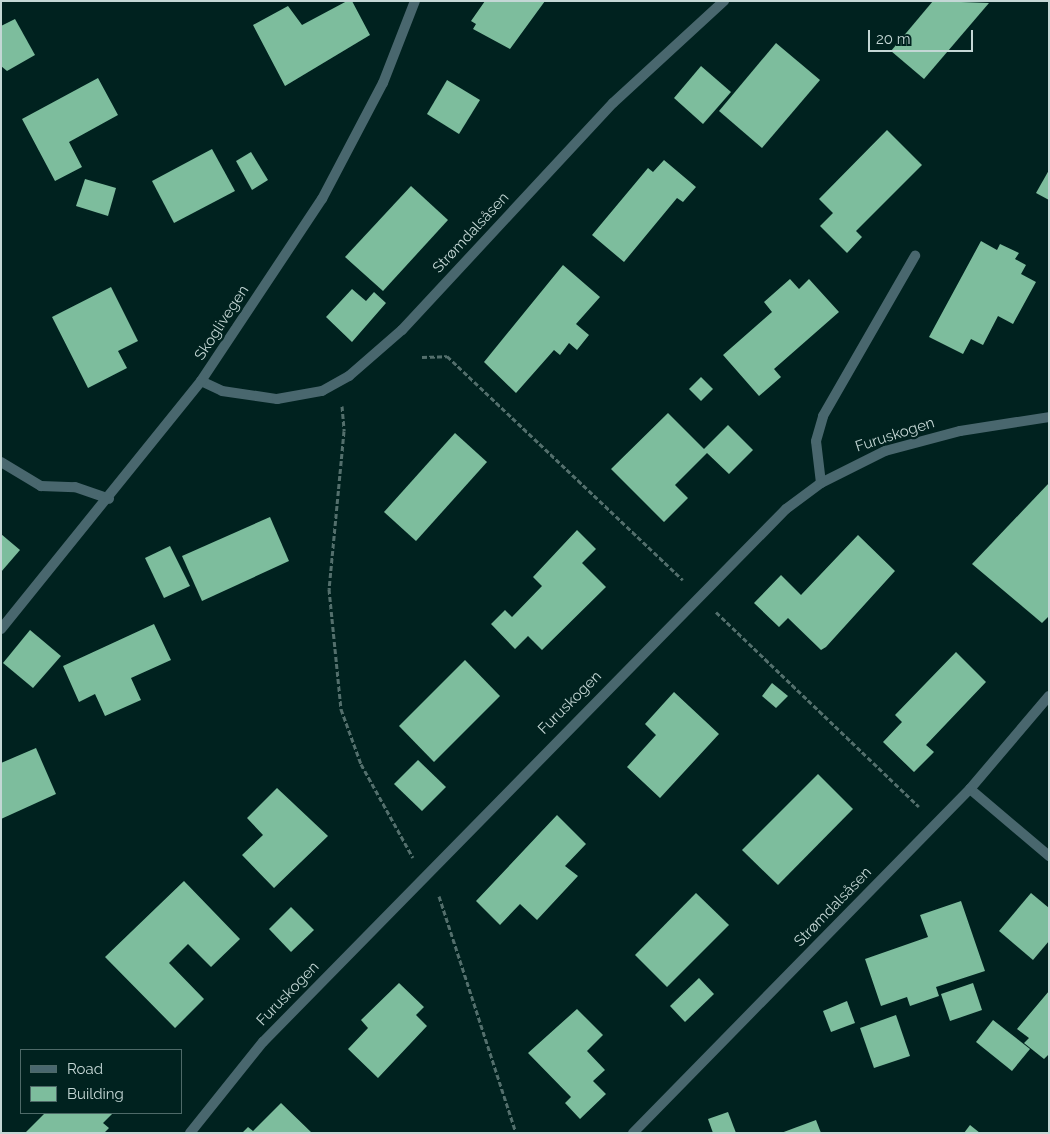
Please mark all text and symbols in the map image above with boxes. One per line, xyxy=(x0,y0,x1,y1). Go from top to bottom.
scale bar xyxy=(870,20,975,52)
text: 20 m xyxy=(876,30,911,48)
street label: Strømdalsåsen xyxy=(429,189,513,277)
street label: Skoglivegen xyxy=(191,282,253,364)
street label: Furuskogen xyxy=(853,414,937,456)
street label: Furuskogen xyxy=(535,668,605,738)
street label: Strømdalsåsen xyxy=(791,864,875,950)
street label: Furuskogen xyxy=(253,958,323,1030)
legend xyxy=(20,1049,182,1114)
text: Road xyxy=(67,1060,103,1078)
text: Building xyxy=(67,1085,124,1103)

